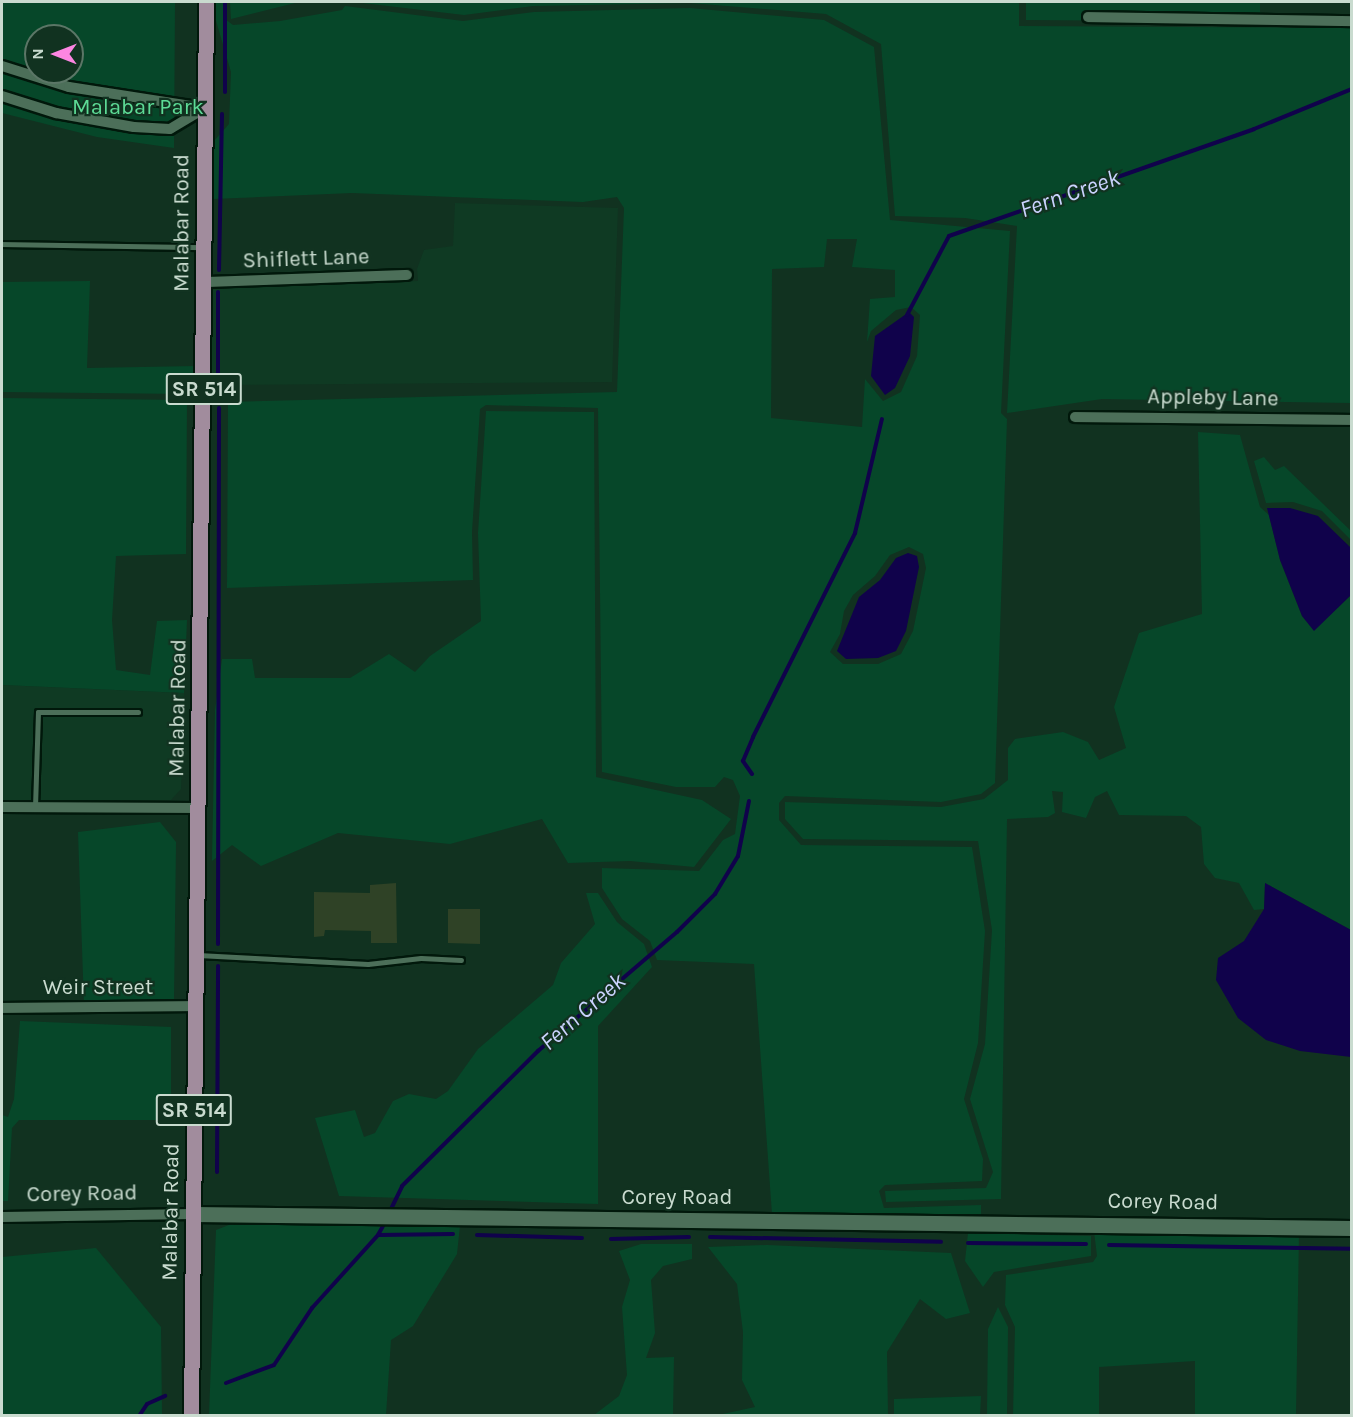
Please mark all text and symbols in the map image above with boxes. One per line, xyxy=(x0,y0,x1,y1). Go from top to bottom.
north arrow xyxy=(24,24,84,84)
text: N xyxy=(28,48,47,60)
park label: Malabar Park xyxy=(72,95,204,121)
street label: Malabar Road xyxy=(169,154,195,292)
water label: Fern Creek xyxy=(1016,163,1124,225)
street label: Shiflett Lane xyxy=(242,244,370,274)
road number: SR 514 xyxy=(165,371,243,407)
street label: Appleby Lane xyxy=(1147,384,1279,412)
street label: Malabar Road xyxy=(164,639,192,777)
water label: Fern Creek xyxy=(534,967,632,1057)
street label: Weir Street xyxy=(43,975,153,1001)
road number: SR 514 xyxy=(155,1092,233,1128)
street label: Malabar Road xyxy=(157,1143,185,1281)
street label: Corey Road xyxy=(26,1180,138,1208)
street label: Corey Road xyxy=(622,1185,732,1211)
street label: Corey Road xyxy=(1107,1188,1219,1216)

